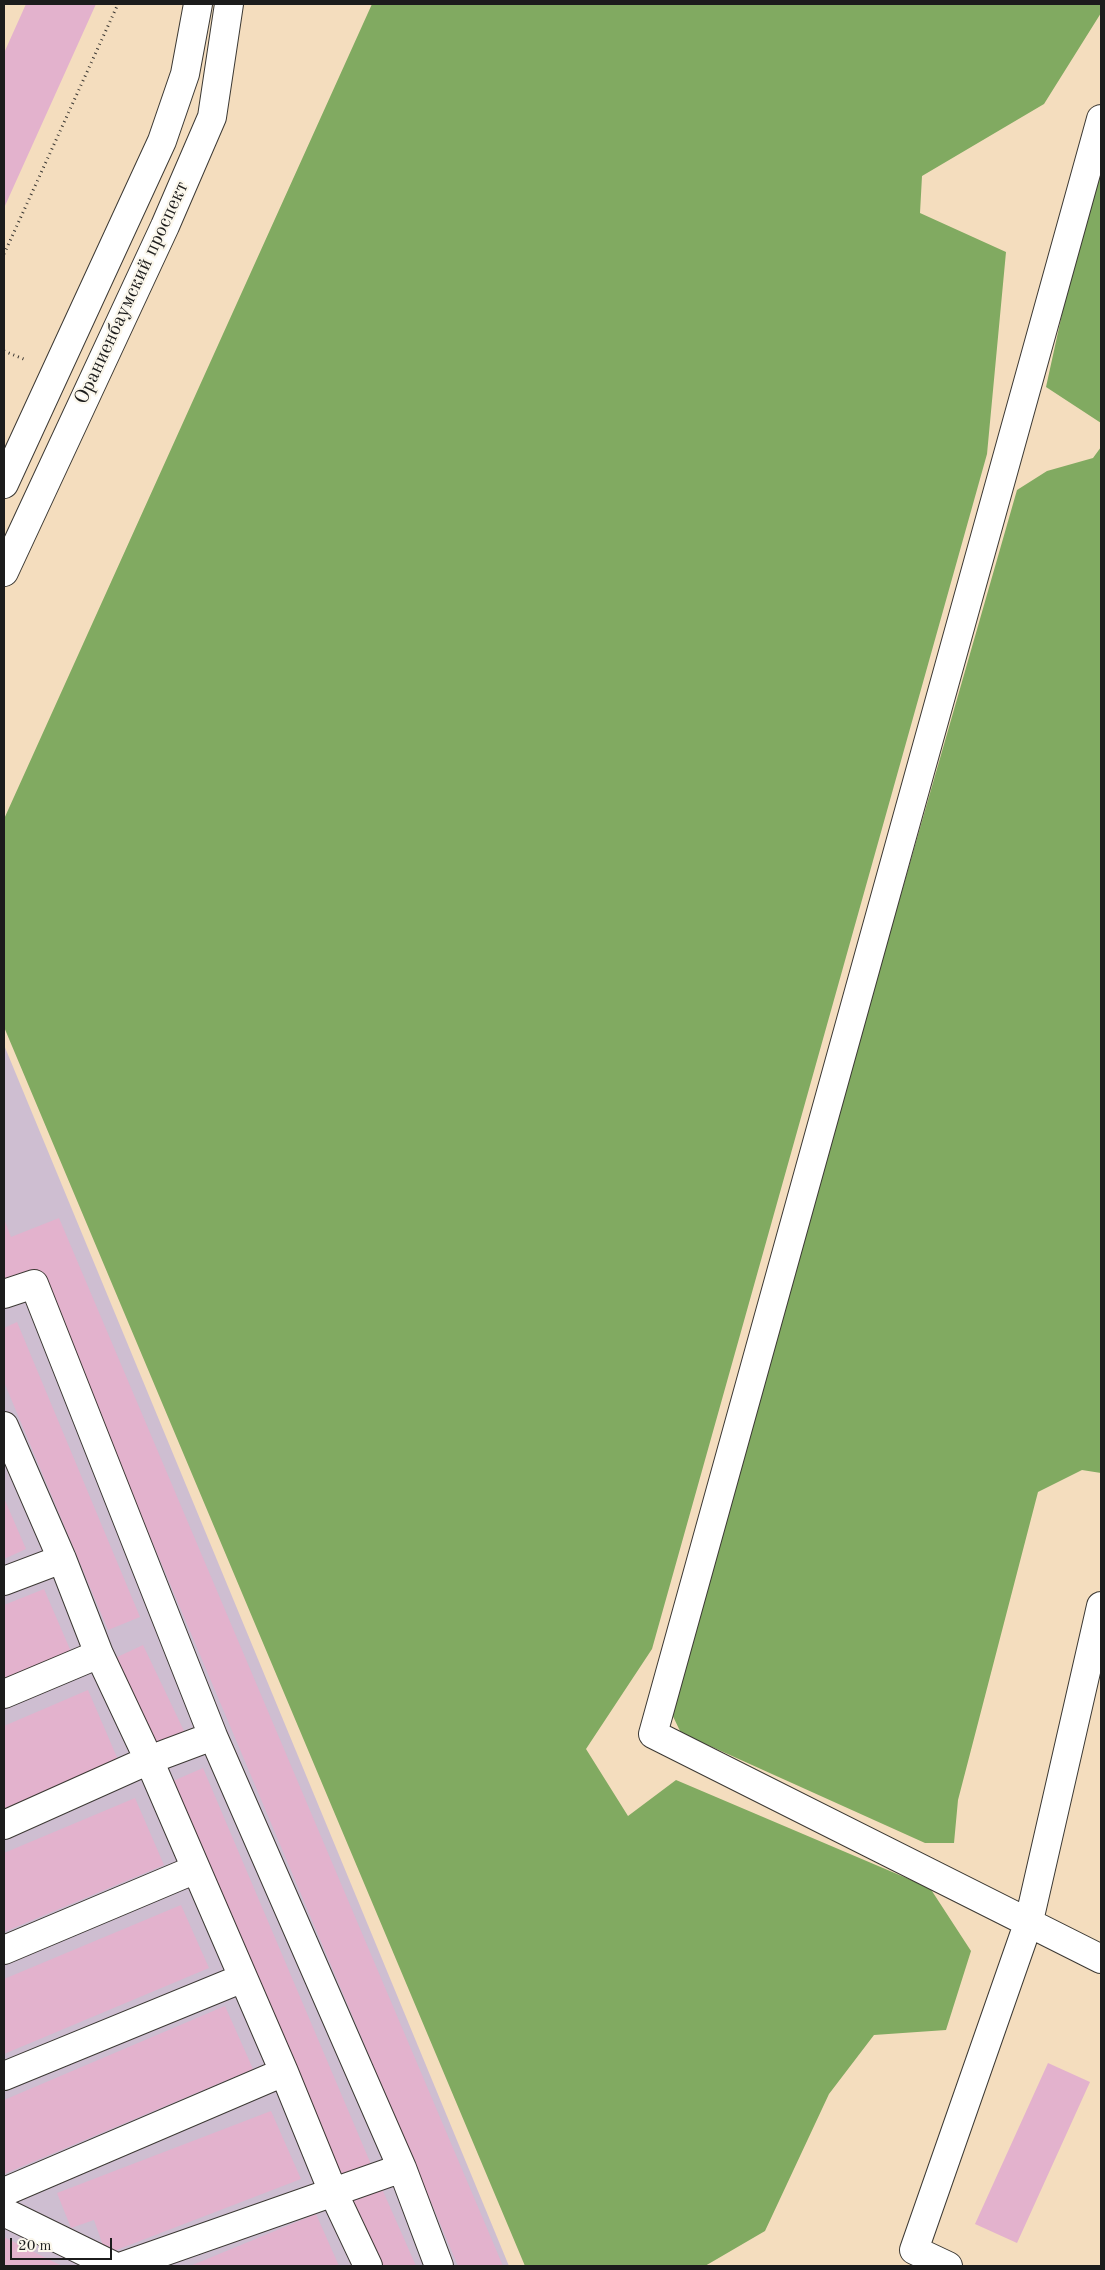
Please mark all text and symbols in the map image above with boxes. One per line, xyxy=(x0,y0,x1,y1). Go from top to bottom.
street label: Ораниенбаумский проспект xyxy=(70,178,194,408)
scale bar xyxy=(12,2228,115,2260)
text: 20 m xyxy=(18,2239,52,2254)

